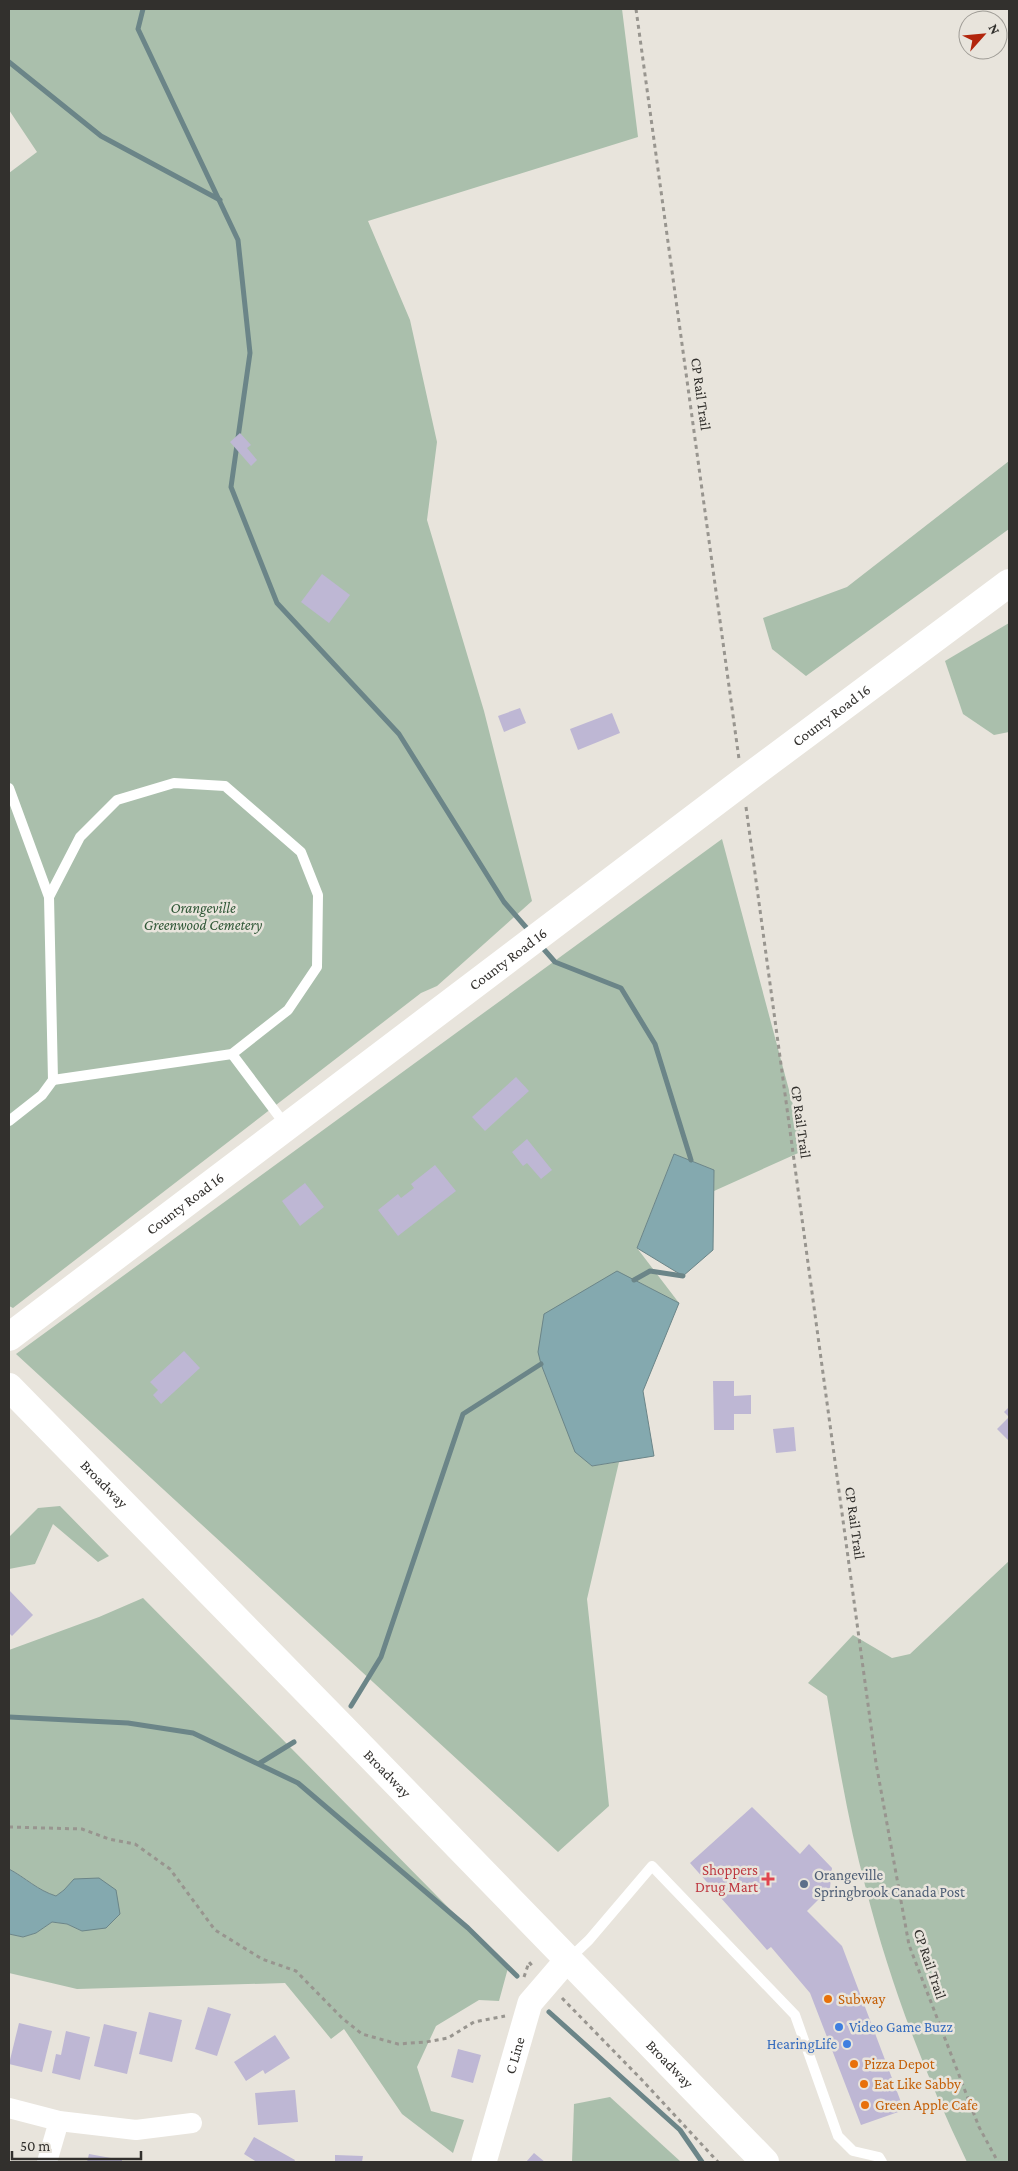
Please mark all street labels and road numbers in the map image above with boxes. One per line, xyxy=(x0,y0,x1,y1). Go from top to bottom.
street label: CP Rail Trail xyxy=(688,357,714,431)
street label: County Road 16 xyxy=(790,681,873,749)
street label: County Road 16 xyxy=(466,925,550,993)
street label: CP Rail Trail xyxy=(788,1085,814,1159)
street label: County Road 16 xyxy=(143,1169,227,1238)
street label: Broadway xyxy=(77,1457,131,1512)
street label: CP Rail Trail xyxy=(842,1486,868,1560)
street label: Broadway xyxy=(361,1746,414,1802)
street label: CP Rail Trail xyxy=(911,1927,949,2001)
street label: C Line xyxy=(502,2035,528,2076)
street label: Broadway xyxy=(643,2037,697,2092)

